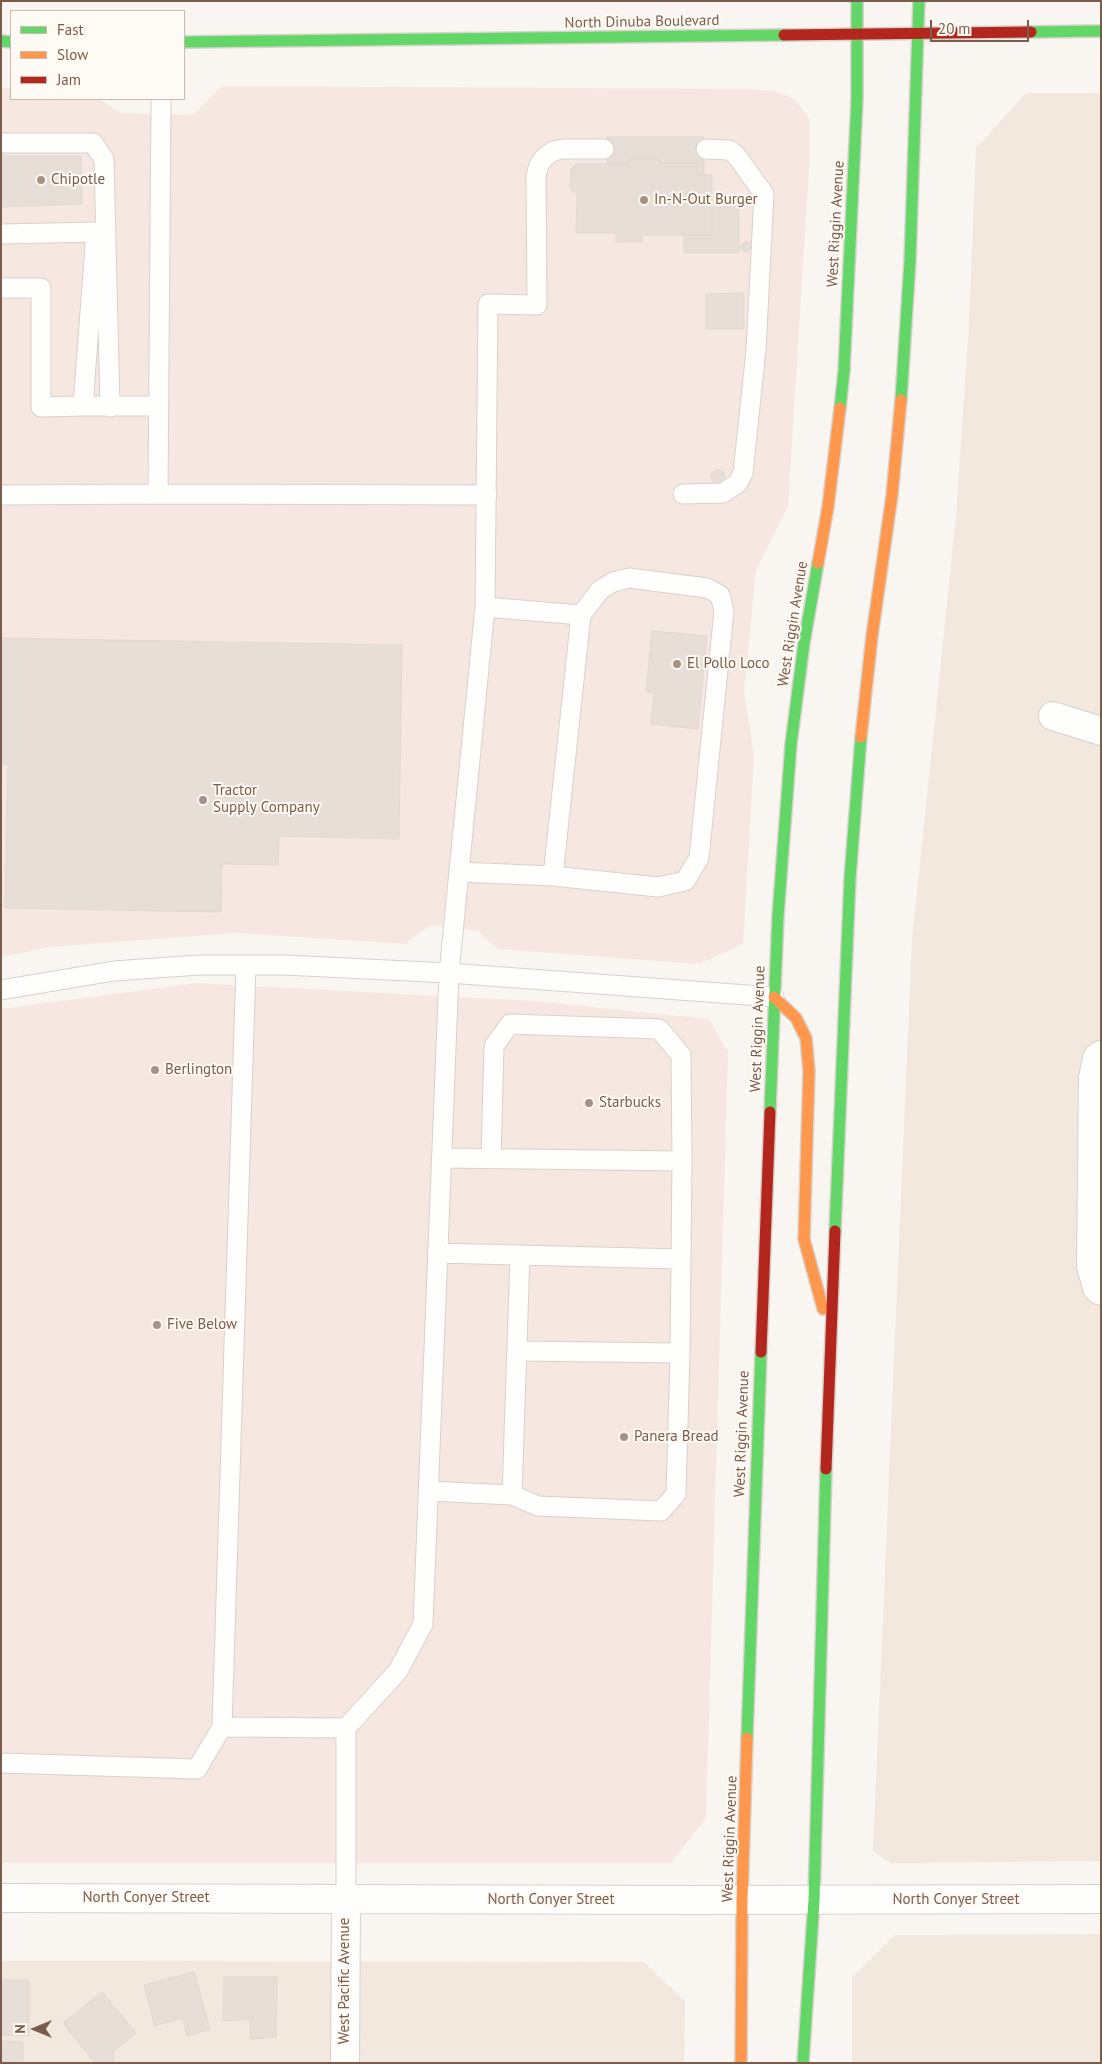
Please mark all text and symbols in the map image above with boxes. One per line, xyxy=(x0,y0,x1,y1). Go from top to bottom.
legend xyxy=(10,10,185,100)
scale bar xyxy=(932,10,1031,42)
street label: North Dinuba Boulevard xyxy=(564,12,720,32)
text: 20 m xyxy=(938,19,971,38)
text: Fast xyxy=(57,20,84,39)
text: Slow xyxy=(57,45,88,64)
text: Jam xyxy=(57,70,81,89)
street label: West Riggin Avenue xyxy=(824,160,848,288)
place label: Chipotle xyxy=(51,171,105,189)
marker: Chipotle xyxy=(35,174,47,186)
place label: In-N-Out Burger xyxy=(654,191,758,209)
marker: In-N-Out Burger xyxy=(638,194,650,206)
street label: West Riggin Avenue xyxy=(774,560,812,688)
place label: El Pollo Loco xyxy=(687,655,769,673)
marker: El Pollo Loco xyxy=(671,658,683,670)
place label: Tractor Supply Company xyxy=(213,782,320,817)
marker: Tractor Supply Company xyxy=(197,794,209,806)
street label: West Riggin Avenue xyxy=(747,965,769,1093)
place label: Berlington xyxy=(165,1061,232,1079)
marker: Berlington xyxy=(149,1064,161,1076)
place label: Starbucks xyxy=(599,1094,661,1112)
marker: Starbucks xyxy=(583,1097,595,1109)
place label: Five Below xyxy=(167,1316,237,1334)
marker: Five Below xyxy=(151,1319,163,1331)
street label: West Riggin Avenue xyxy=(731,1370,753,1498)
place label: Panera Bread xyxy=(634,1428,719,1446)
marker: Panera Bread xyxy=(618,1431,630,1443)
street label: West Riggin Avenue xyxy=(719,1775,741,1903)
street label: North Conyer Street xyxy=(82,1889,210,1907)
street label: North Conyer Street xyxy=(487,1891,615,1909)
street label: North Conyer Street xyxy=(892,1891,1020,1909)
street label: West Pacific Avenue xyxy=(336,1918,354,2044)
north arrow xyxy=(10,2004,60,2054)
text: N xyxy=(11,2024,29,2034)

